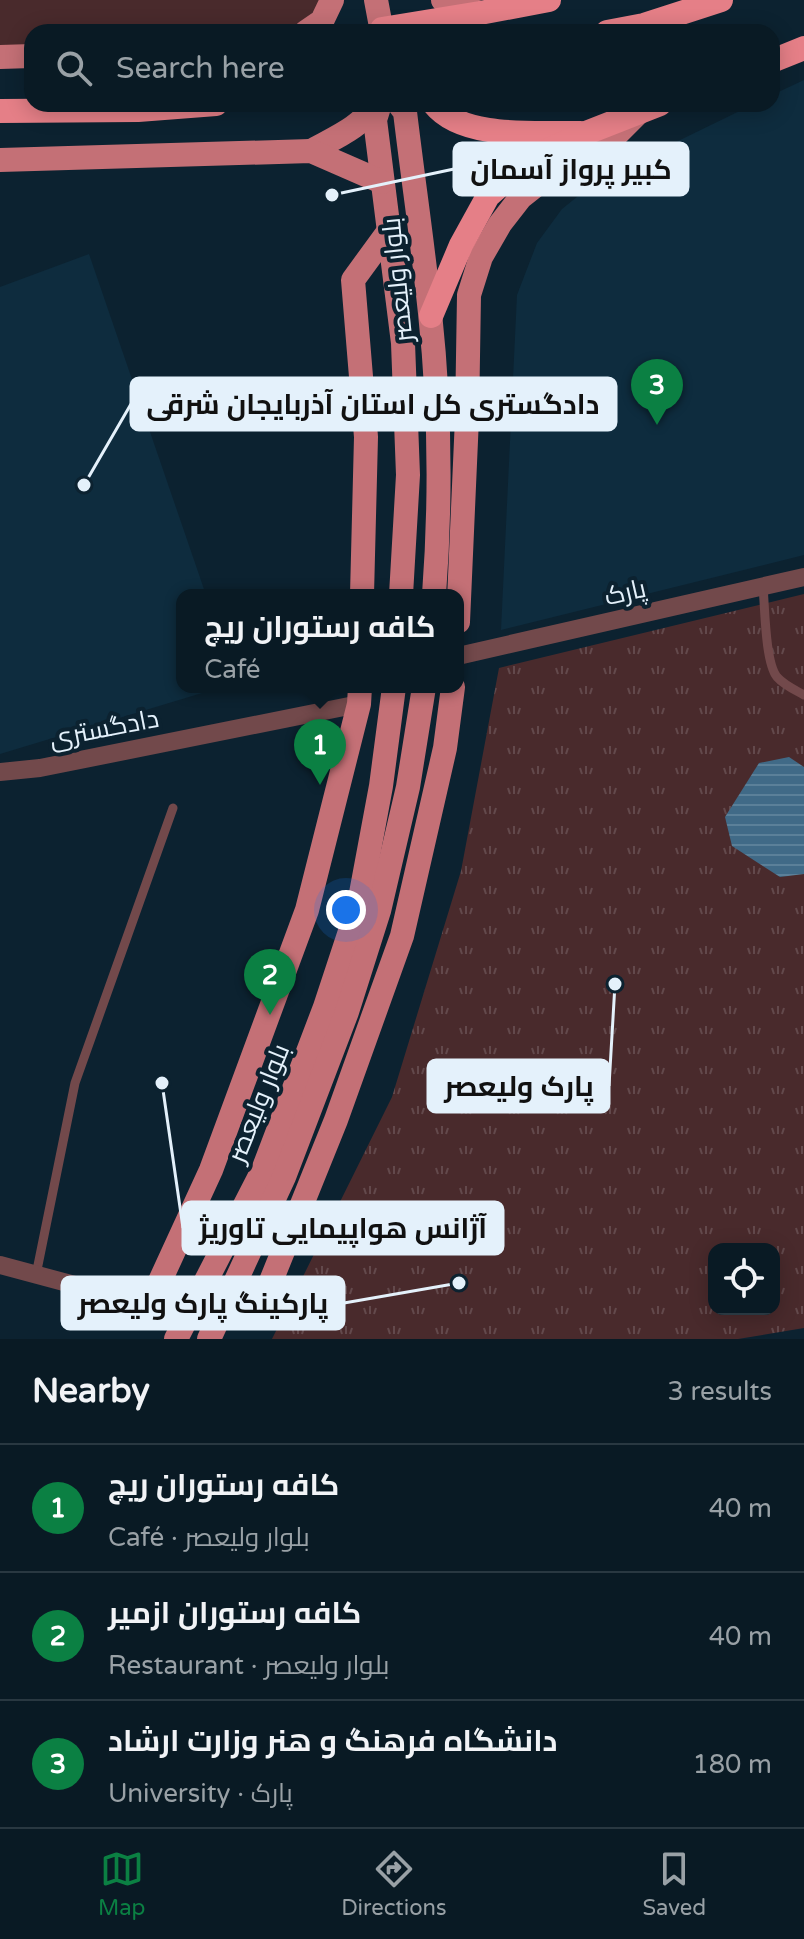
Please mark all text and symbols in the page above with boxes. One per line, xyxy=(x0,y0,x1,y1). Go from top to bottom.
search box xyxy=(24,24,780,112)
icon: search xyxy=(52,46,96,90)
text: Search here xyxy=(116,50,285,87)
callout: کبیر پرواز آسمان xyxy=(454,143,688,195)
text: کبیر پرواز آسمان xyxy=(470,153,672,189)
street label: بلوار ولیعصر xyxy=(376,216,420,346)
pin: 3 xyxy=(631,359,683,425)
callout: دادگستری کل استان آذربایجان شرقی xyxy=(131,378,616,430)
text: دادگستری کل استان آذربایجان شرقی xyxy=(147,388,599,422)
street label: پارک xyxy=(601,573,649,613)
popup xyxy=(176,589,464,693)
text: کافه رستوران ریچ xyxy=(204,609,436,646)
text: Café xyxy=(204,654,261,685)
street label: دادگستری xyxy=(47,703,161,754)
pin: 1 xyxy=(294,719,346,785)
your location xyxy=(326,890,366,930)
pin: 2 xyxy=(244,949,296,1015)
street label: بلوار ولیعصر xyxy=(220,1039,296,1169)
callout: پارک ولیعصر xyxy=(428,1060,609,1112)
text: پارک ولیعصر xyxy=(443,1070,594,1106)
callout: آژانس هواپیمایی تاوریژ xyxy=(183,1202,503,1254)
text: آژانس هواپیمایی تاوریژ xyxy=(198,1212,487,1248)
map controls xyxy=(708,1243,780,1315)
button: locate xyxy=(708,1243,780,1315)
callout: پارکینگ پارک ولیعصر xyxy=(62,1277,344,1329)
text: پارکینگ پارک ولیعصر xyxy=(77,1287,328,1323)
text: Nearby xyxy=(32,1371,150,1412)
text: 3 results xyxy=(667,1376,772,1407)
text: کافه رستوران ریچ xyxy=(108,1467,339,1504)
text: 1 xyxy=(50,1493,66,1524)
text: 40 m xyxy=(709,1493,772,1524)
text: Café · بلوار ولیعصر xyxy=(108,1522,310,1553)
text: کافه رستوران ازمیر xyxy=(108,1595,361,1632)
text: 2 xyxy=(50,1621,66,1652)
text: 40 m xyxy=(709,1621,772,1652)
text: Restaurant · بلوار ولیعصر xyxy=(108,1650,389,1681)
text: دانشگاه فرهنگ و هنر وزارت ارشاد xyxy=(108,1723,558,1760)
text: 3 xyxy=(50,1749,66,1780)
text: 180 m xyxy=(692,1749,772,1780)
text: University · پارک xyxy=(108,1778,293,1809)
tab: Map xyxy=(98,1847,145,1921)
tab: Directions xyxy=(341,1847,447,1921)
tab: Saved xyxy=(642,1847,706,1921)

